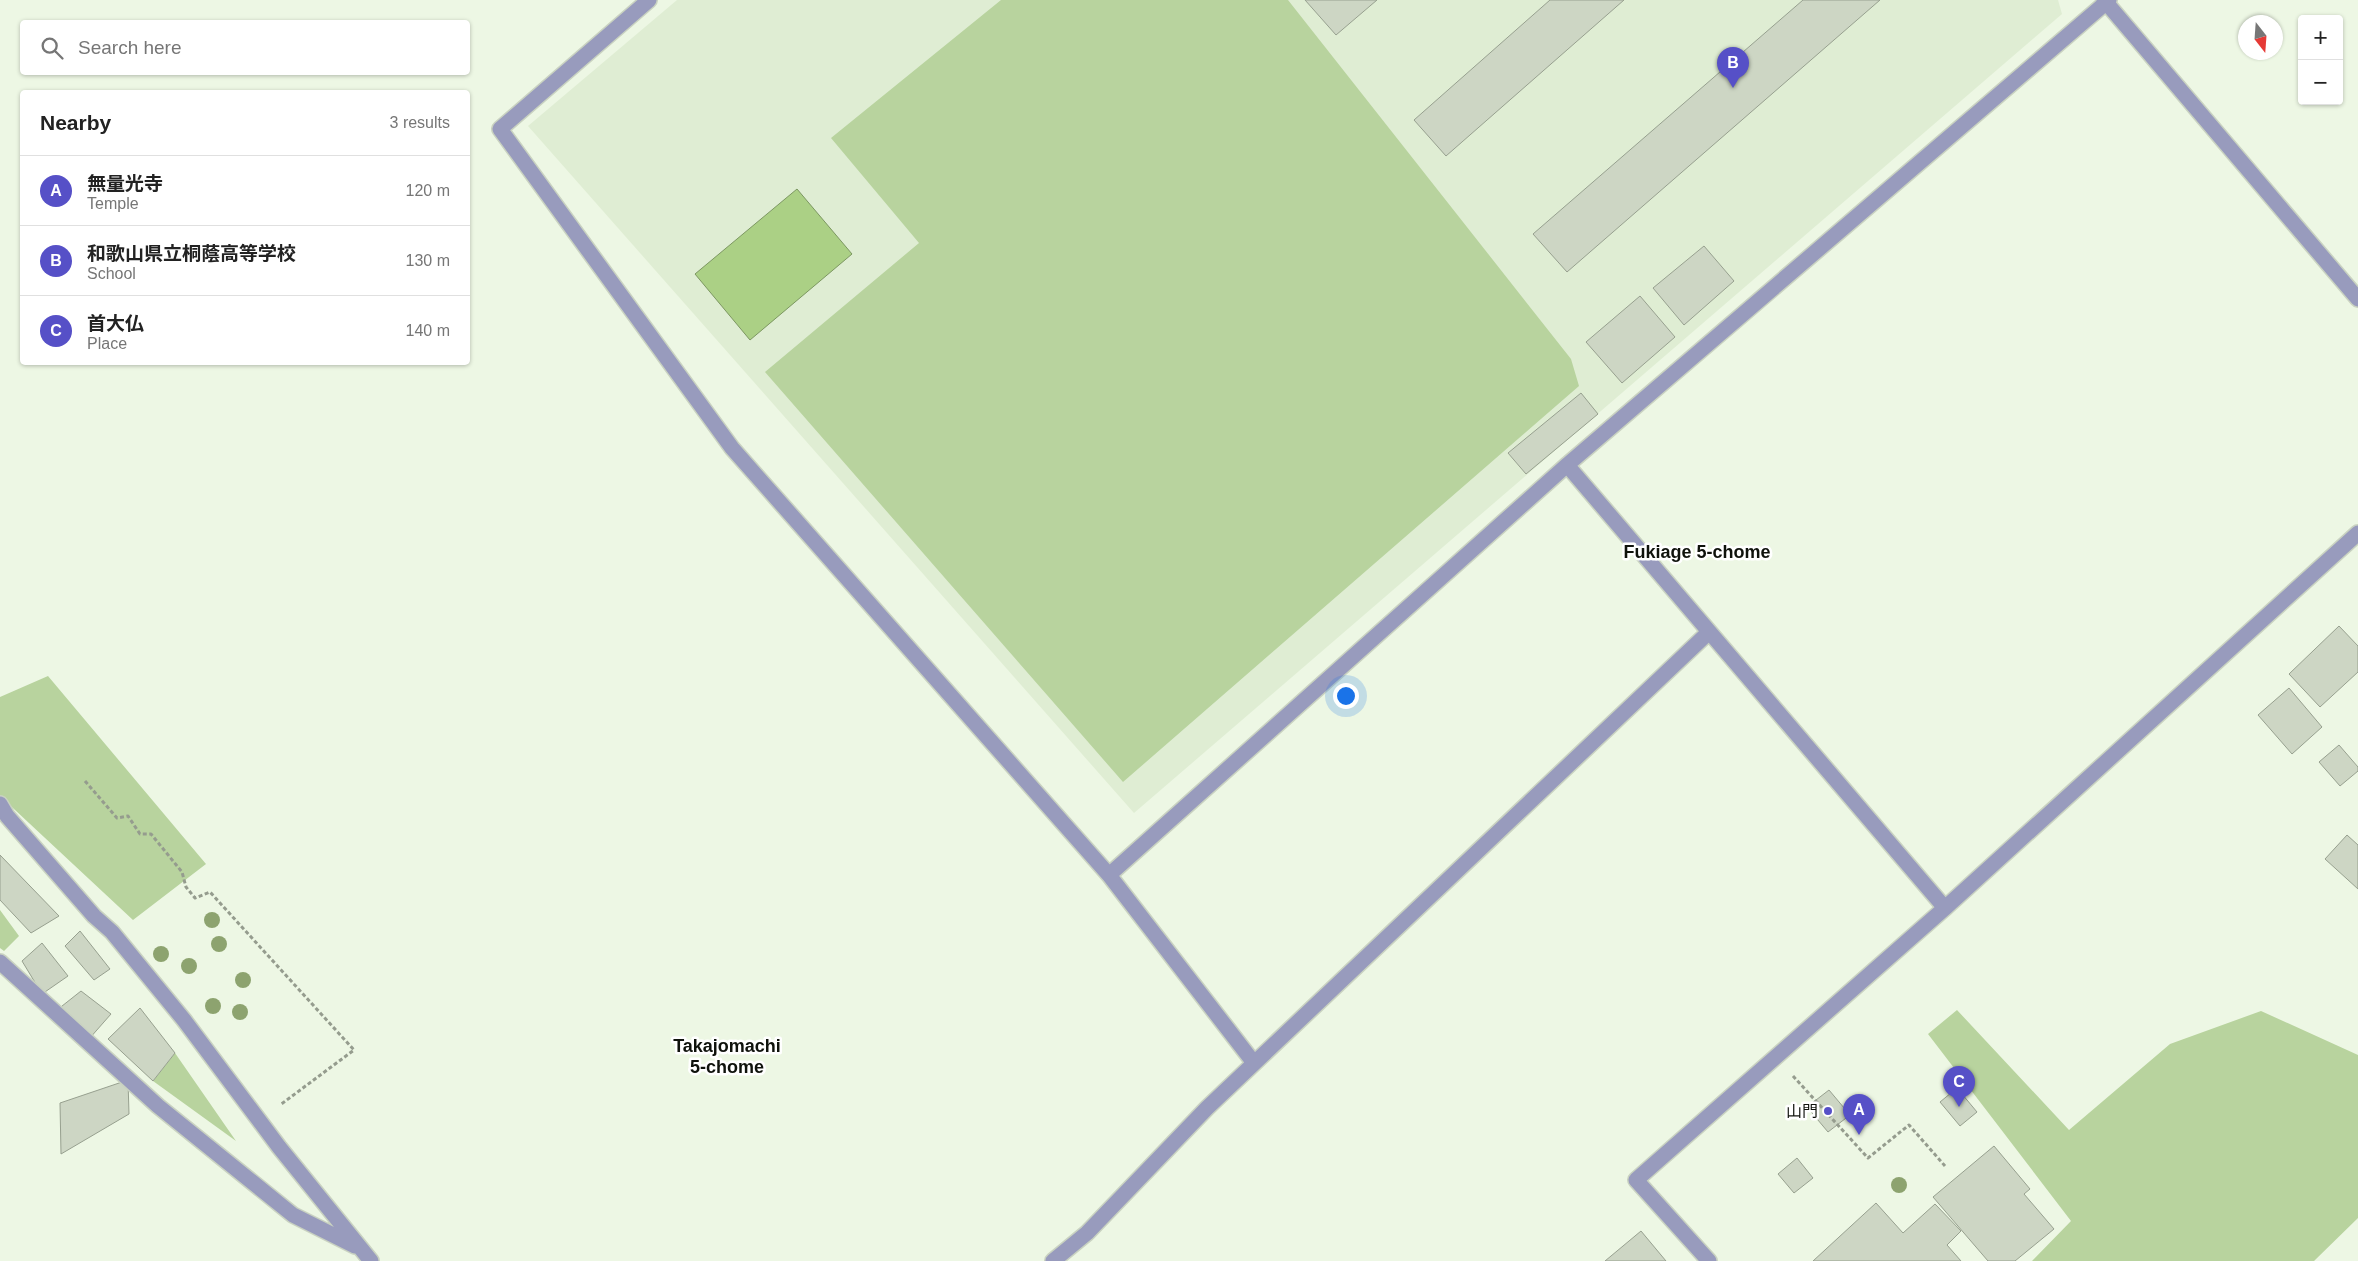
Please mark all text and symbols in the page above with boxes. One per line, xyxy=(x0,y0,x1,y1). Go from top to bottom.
north arrow xyxy=(2238,15,2283,60)
map controls xyxy=(2298,15,2343,105)
button: + xyxy=(2298,15,2343,60)
search box xyxy=(20,20,470,75)
icon: search xyxy=(38,34,66,62)
text: Search here xyxy=(78,37,182,58)
pin: B xyxy=(1717,47,1749,88)
button: − xyxy=(2298,60,2343,105)
text: Nearby xyxy=(40,111,111,134)
text: 3 results xyxy=(390,114,450,131)
text: 無量光寺 xyxy=(87,173,163,194)
text: A xyxy=(50,182,62,199)
text: 120 m xyxy=(406,182,450,199)
text: Temple xyxy=(87,195,139,212)
text: 和歌山県立桐蔭高等学校 xyxy=(87,243,296,264)
text: B xyxy=(50,252,62,269)
text: 130 m xyxy=(406,252,450,269)
text: School xyxy=(87,265,136,282)
text: 首大仏 xyxy=(87,313,144,334)
text: C xyxy=(50,322,62,339)
text: 140 m xyxy=(406,322,450,339)
text: Place xyxy=(87,335,127,352)
district label: Fukiage 5-chome xyxy=(1623,542,1771,562)
your location xyxy=(1333,683,1359,709)
district label: Takajomachi 5-chome xyxy=(673,1036,781,1077)
pin: C xyxy=(1943,1066,1975,1107)
pin: A xyxy=(1843,1094,1875,1135)
place label: 山門 xyxy=(1786,1103,1818,1120)
marker: 山門 xyxy=(1822,1105,1834,1117)

